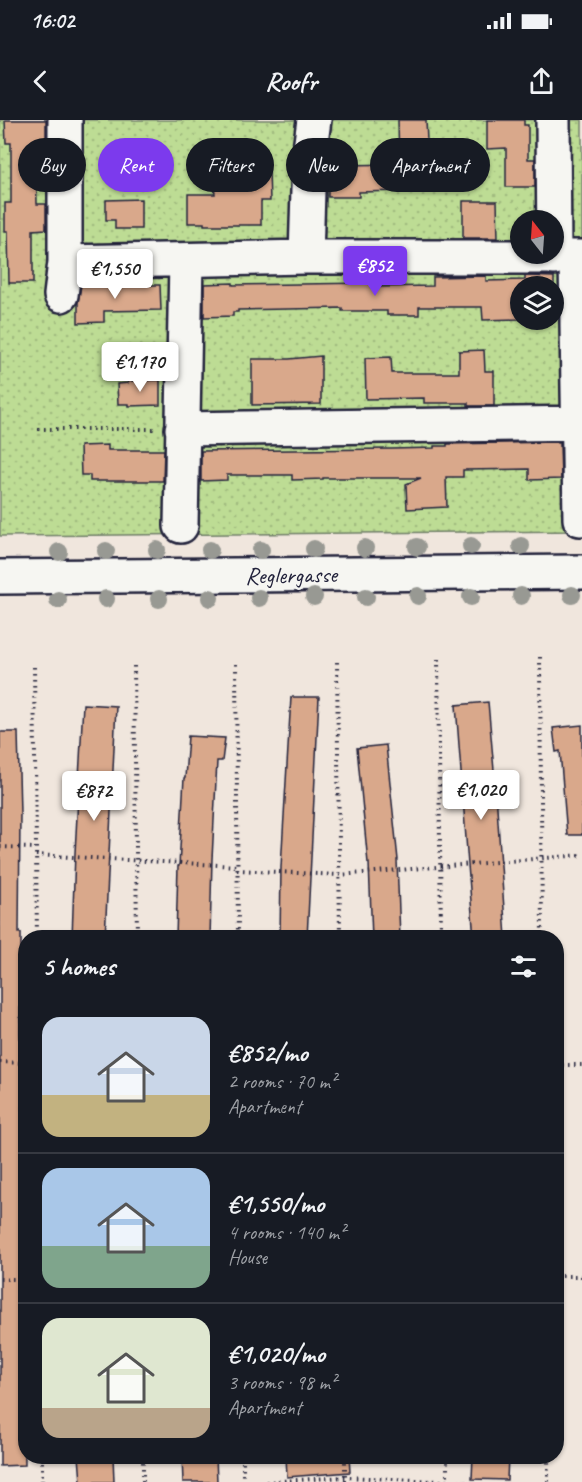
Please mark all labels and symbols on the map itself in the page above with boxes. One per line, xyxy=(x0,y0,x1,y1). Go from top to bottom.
north arrow xyxy=(510,210,564,264)
pin: €852 xyxy=(339,246,411,297)
pin: €1,550 xyxy=(66,249,164,300)
pin: €1,170 xyxy=(91,342,189,393)
street label: Reglergasse xyxy=(245,559,339,591)
pin: €1,020 xyxy=(432,770,530,821)
pin: €872 xyxy=(58,771,130,822)

